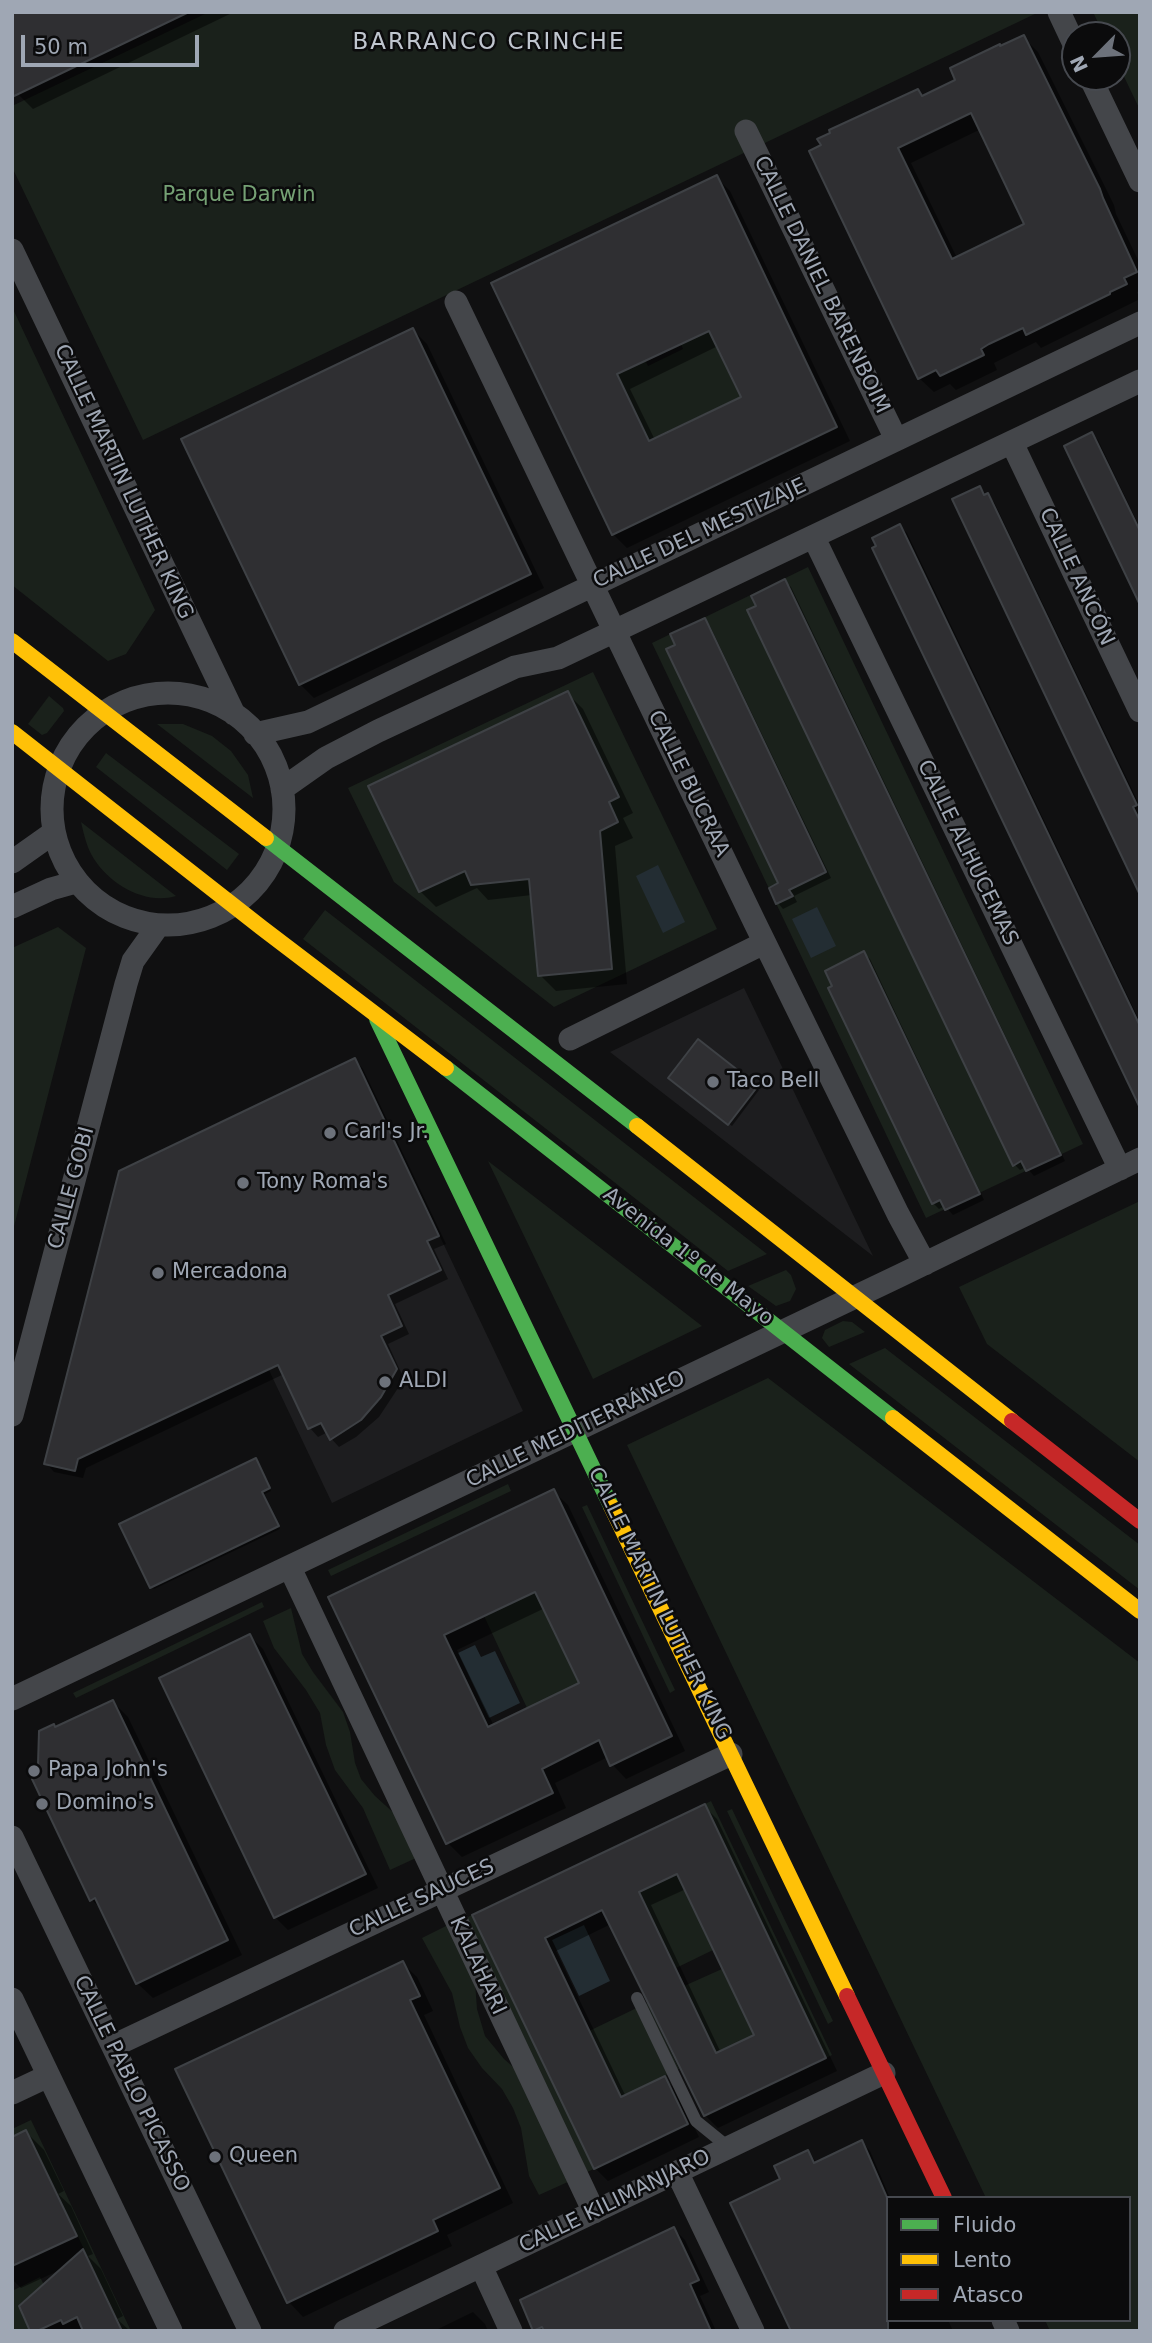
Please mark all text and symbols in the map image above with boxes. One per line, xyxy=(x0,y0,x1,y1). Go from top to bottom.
scale bar xyxy=(24,21,203,65)
north arrow xyxy=(1061,21,1131,91)
district label: BARRANCO CRINCHE xyxy=(355,29,623,57)
text: 50 m xyxy=(34,35,88,59)
text: N xyxy=(1065,52,1092,76)
street label: CALLE DANIEL BARENBOIM xyxy=(748,152,894,418)
park label: Parque Darwin xyxy=(162,183,316,209)
street label: CALLE MARTIN LUTHER KING xyxy=(48,341,198,623)
street label: CALLE DEL MESTIZAJE xyxy=(589,474,811,594)
street label: CALLE ANCÓN xyxy=(1033,504,1119,650)
street label: CALLE BUCRAA xyxy=(642,707,734,861)
street label: CALLE ALHUCEMAS xyxy=(911,756,1023,950)
place label: Taco Bell xyxy=(727,1069,819,1095)
marker: Taco Bell xyxy=(705,1074,721,1090)
place label: Carl's Jr. xyxy=(344,1120,429,1146)
street label: CALLE GOBI xyxy=(44,1124,100,1252)
marker: Carl's Jr. xyxy=(322,1125,338,1141)
place label: Tony Roma's xyxy=(257,1170,388,1196)
marker: Tony Roma's xyxy=(235,1175,251,1191)
street label: Avenida 1º de Mayo xyxy=(598,1183,778,1331)
place label: Mercadona xyxy=(172,1260,288,1286)
marker: Mercadona xyxy=(150,1265,166,1281)
street label: CALLE MEDITERRÁNEO xyxy=(462,1366,690,1494)
place label: ALDI xyxy=(399,1369,447,1395)
marker: ALDI xyxy=(377,1374,393,1390)
street label: CALLE MARTIN LUTHER KING xyxy=(582,1463,736,1745)
place label: Papa John's xyxy=(48,1758,168,1784)
marker: Papa John's xyxy=(26,1763,42,1779)
place label: Domino's xyxy=(56,1791,154,1817)
marker: Domino's xyxy=(34,1796,50,1812)
street label: CALLE SAUCES xyxy=(345,1854,499,1944)
street label: KALAHARI xyxy=(443,1913,511,2019)
street label: CALLE PABLO PICASSO xyxy=(68,1972,194,2196)
place label: Queen xyxy=(229,2144,298,2170)
street label: CALLE KILIMANJARO xyxy=(515,2145,715,2259)
marker: Queen xyxy=(207,2149,223,2165)
legend xyxy=(886,2196,1131,2322)
text: Fluido xyxy=(953,2213,1016,2237)
text: Lento xyxy=(953,2248,1012,2272)
text: Atasco xyxy=(953,2283,1023,2307)

